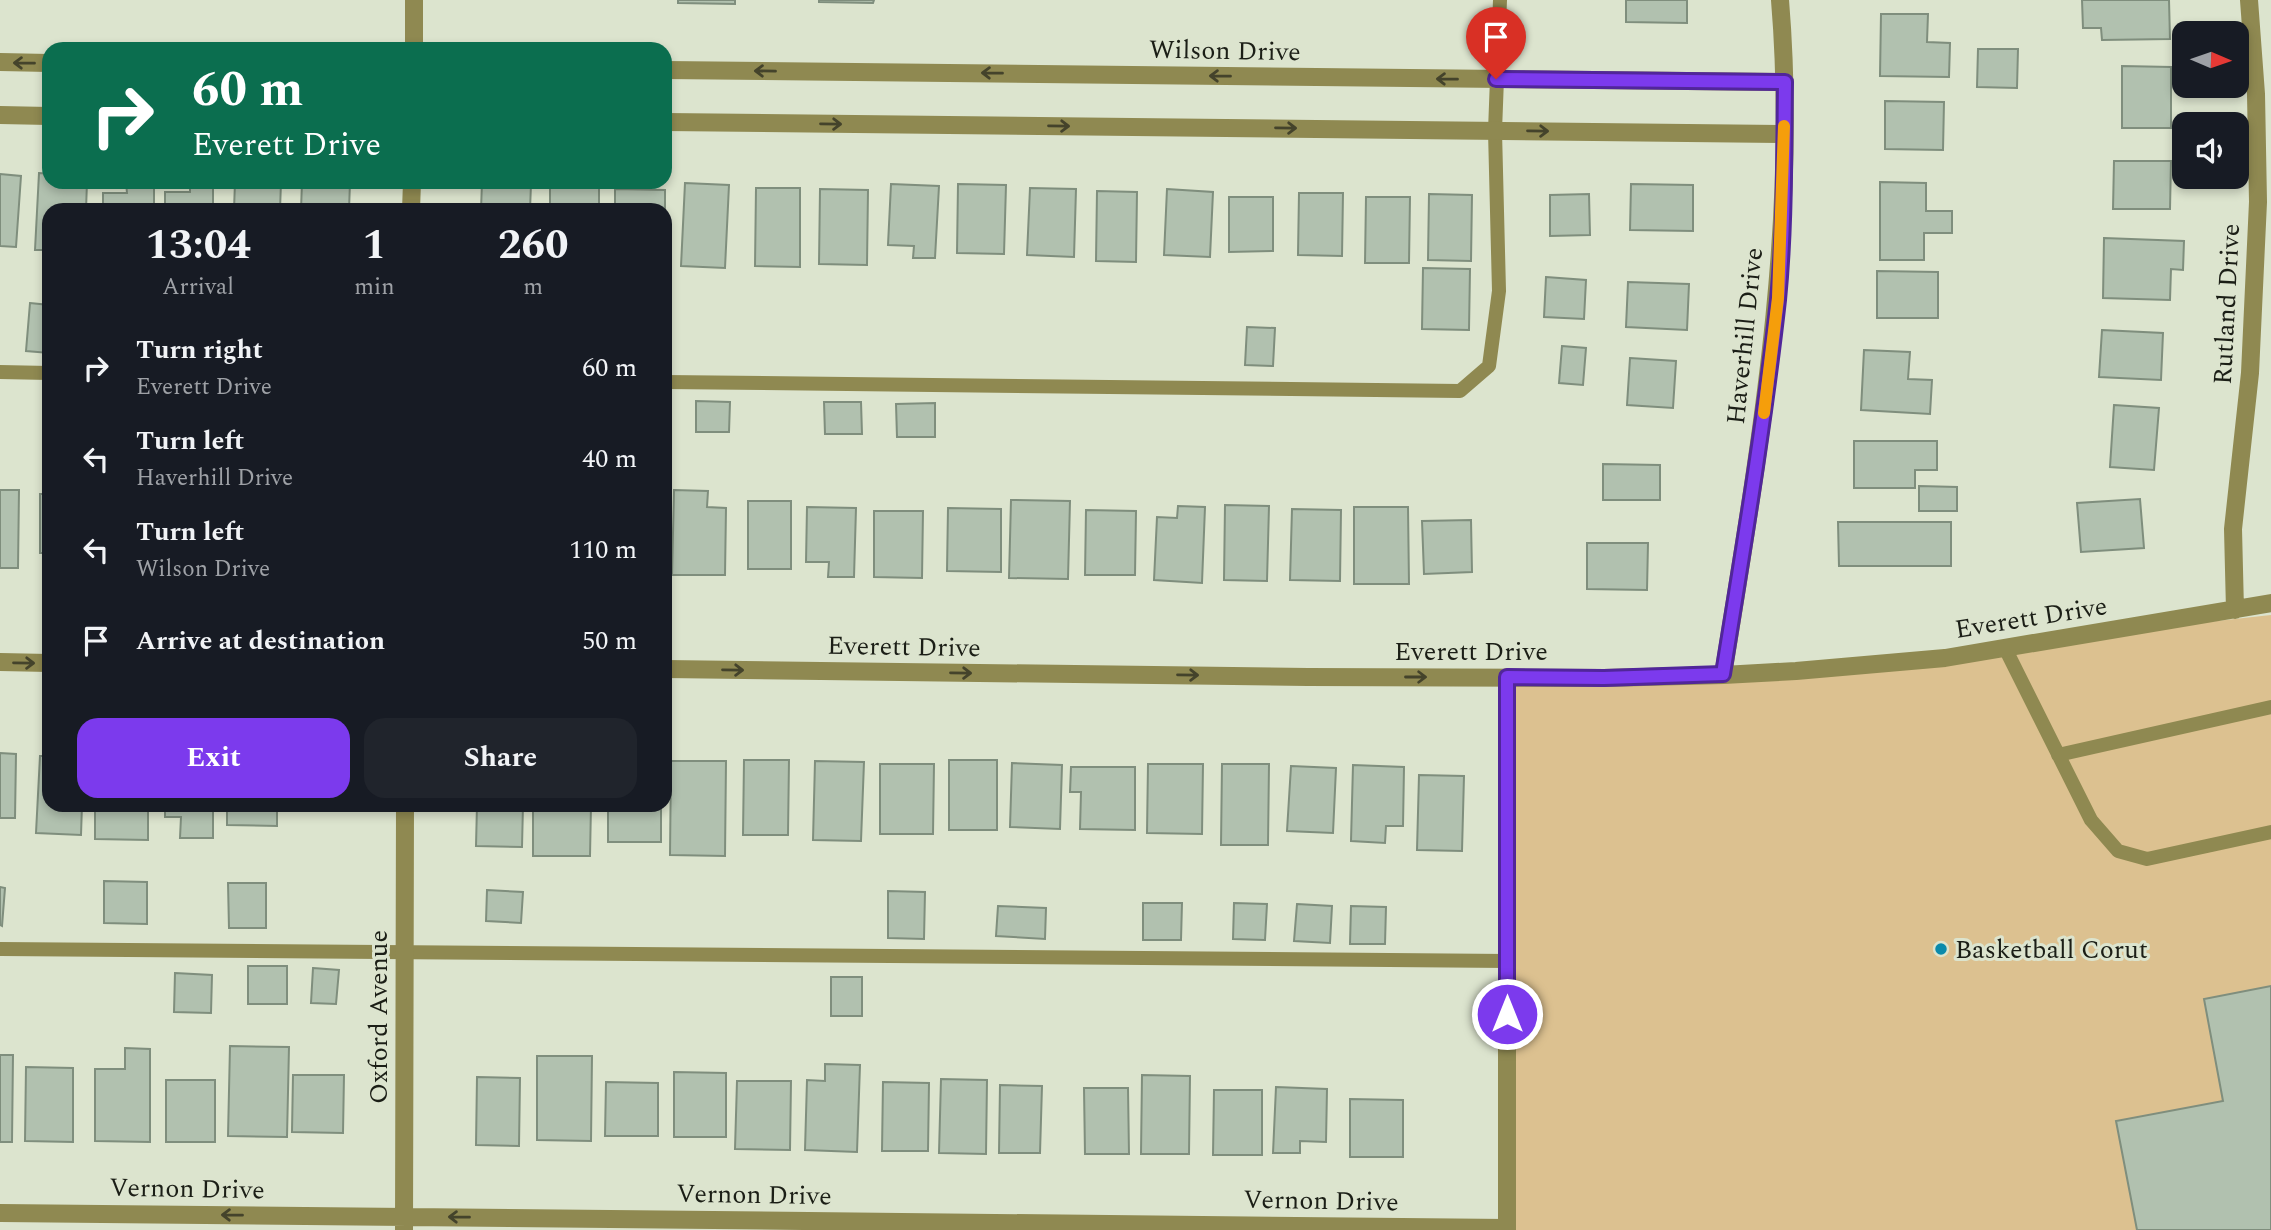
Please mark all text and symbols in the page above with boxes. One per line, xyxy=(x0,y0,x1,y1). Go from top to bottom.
pin xyxy=(1466,7,1526,79)
icon: arrive xyxy=(1477,18,1515,56)
north arrow xyxy=(2172,21,2249,98)
map controls xyxy=(2172,21,2249,189)
street label: Wilson Drive xyxy=(1149,30,1301,72)
text: 60 m xyxy=(192,53,303,128)
one-way arrow xyxy=(13,56,36,69)
one-way arrow xyxy=(753,64,776,78)
one-way arrow xyxy=(981,67,1004,80)
one-way arrow xyxy=(1208,69,1231,83)
icon: right xyxy=(77,70,168,161)
one-way arrow xyxy=(1436,72,1459,86)
button: sound xyxy=(2172,112,2249,189)
one-way arrow xyxy=(819,117,842,131)
one-way arrow xyxy=(1047,119,1070,133)
text: Everett Drive xyxy=(192,121,381,170)
one-way arrow xyxy=(1274,122,1297,135)
one-way arrow xyxy=(1526,124,1549,138)
text: 13:04 xyxy=(145,214,251,277)
text: 1 xyxy=(363,214,386,277)
text: 260 xyxy=(498,214,569,277)
street label: Rutland Drive xyxy=(2203,223,2251,386)
street label: Haverhill Drive xyxy=(1716,246,1774,427)
text: Arrival xyxy=(162,270,234,305)
text: min xyxy=(354,270,395,305)
text: m xyxy=(523,270,543,305)
text: Turn right xyxy=(136,330,263,370)
text: 60 m xyxy=(582,348,637,388)
icon: right xyxy=(77,349,115,387)
text: Everett Drive xyxy=(136,370,272,405)
text: Turn left xyxy=(136,421,244,461)
text: 40 m xyxy=(582,439,637,479)
icon: left xyxy=(77,440,115,478)
text: Haverhill Drive xyxy=(136,461,293,496)
text: Turn left xyxy=(136,512,244,552)
text: 110 m xyxy=(569,530,637,570)
icon: left xyxy=(77,531,115,569)
text: Wilson Drive xyxy=(136,552,270,587)
street label: Everett Drive xyxy=(1952,586,2110,650)
text: Arrive at destination xyxy=(136,621,385,661)
text: 50 m xyxy=(582,621,637,661)
icon: arrive xyxy=(77,622,115,660)
street label: Everett Drive xyxy=(827,626,981,668)
street label: Everett Drive xyxy=(1394,632,1548,672)
one-way arrow xyxy=(13,656,36,670)
one-way arrow xyxy=(721,663,744,677)
one-way arrow xyxy=(949,666,972,680)
one-way arrow xyxy=(1176,668,1199,682)
one-way arrow xyxy=(1404,670,1427,684)
button: Exit xyxy=(77,718,350,798)
button: Share xyxy=(364,718,637,798)
street label: Oxford Avenue xyxy=(359,930,399,1104)
place label: Basketball Corut xyxy=(1955,930,2148,970)
marker: Basketball Corut xyxy=(1933,941,1949,957)
position arrow xyxy=(1470,977,1544,1051)
street label: Vernon Drive xyxy=(109,1168,265,1210)
street label: Vernon Drive xyxy=(676,1174,832,1216)
street label: Vernon Drive xyxy=(1243,1180,1399,1222)
one-way arrow xyxy=(221,1208,244,1222)
one-way arrow xyxy=(448,1211,471,1224)

